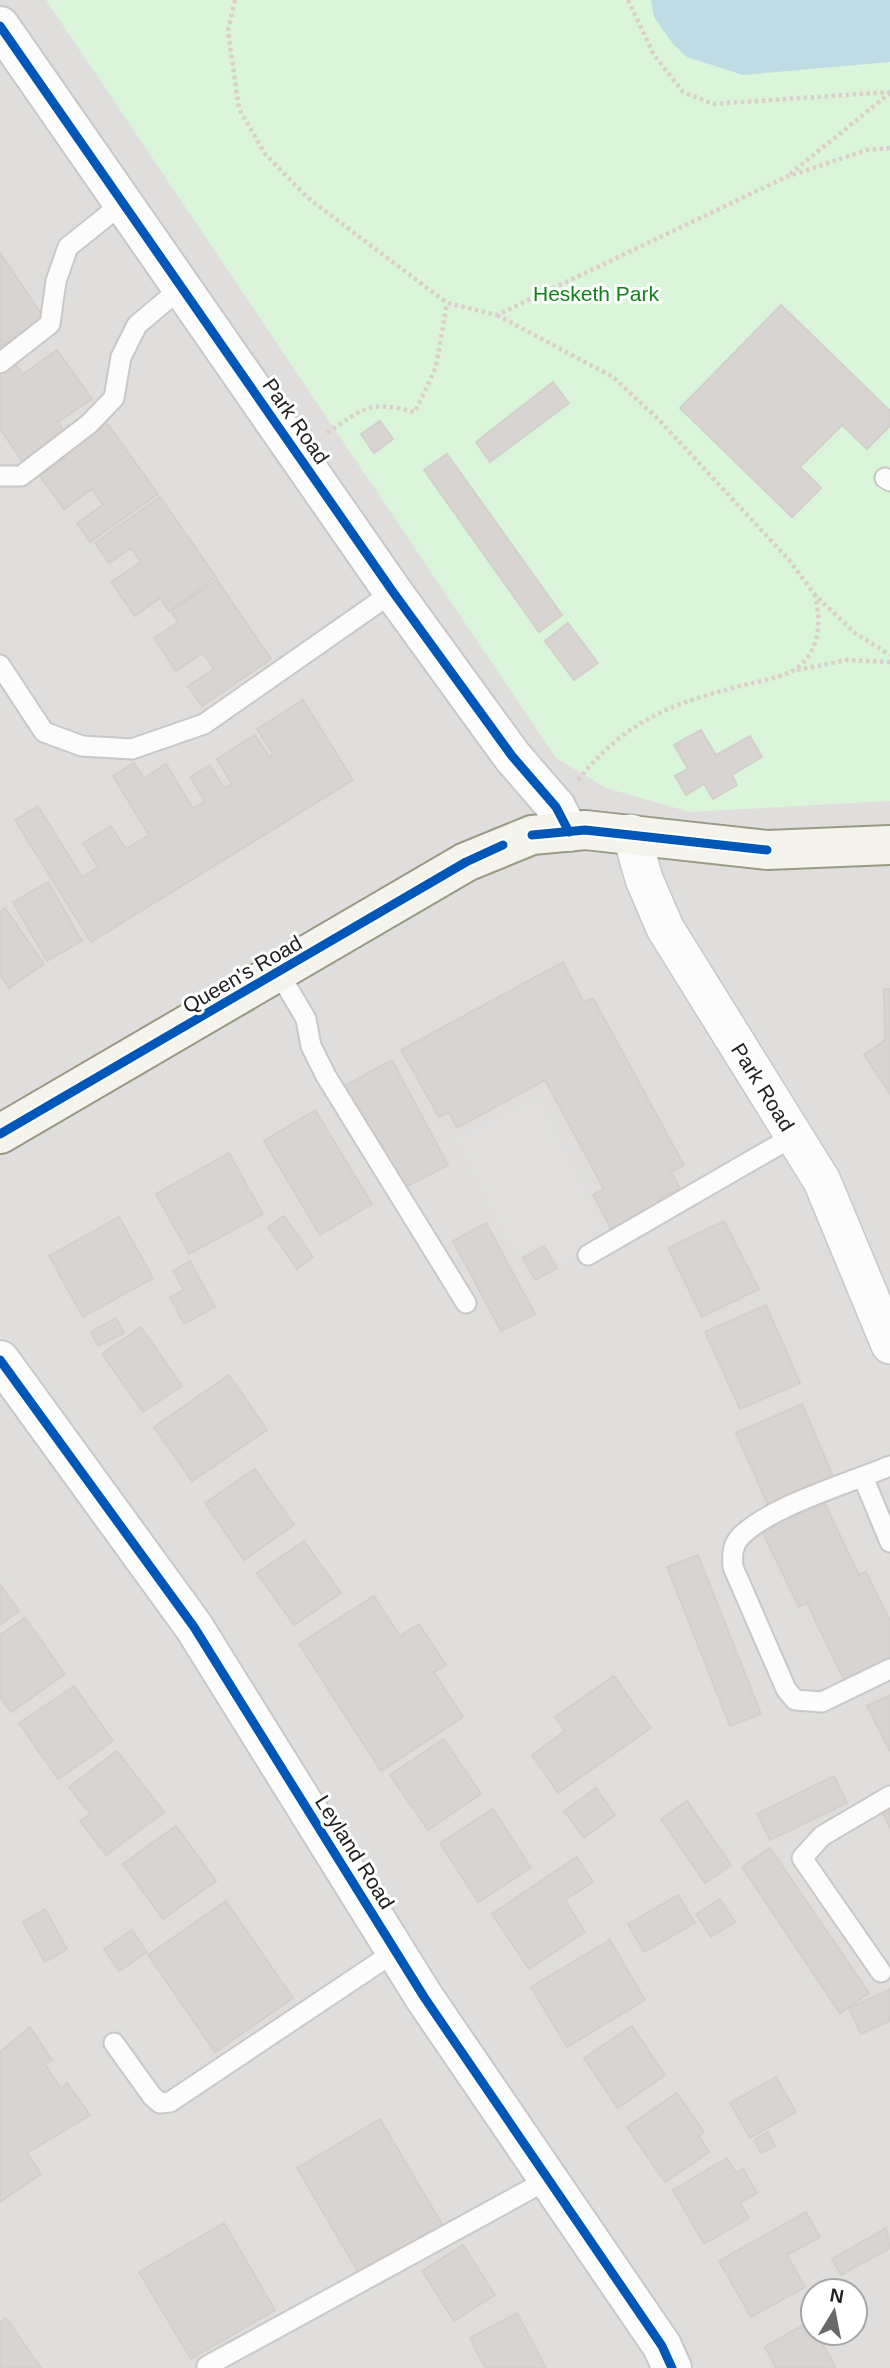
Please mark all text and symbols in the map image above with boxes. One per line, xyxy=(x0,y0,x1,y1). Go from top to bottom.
park label: Hesketh Park xyxy=(533,282,660,305)
street label: Park Road xyxy=(258,374,334,468)
street label: Queen's Road xyxy=(178,931,306,1017)
street label: Park Road xyxy=(727,1039,799,1135)
street label: Leyland Road xyxy=(311,1791,399,1913)
north arrow xyxy=(799,2277,869,2347)
text: N xyxy=(828,2284,845,2307)

